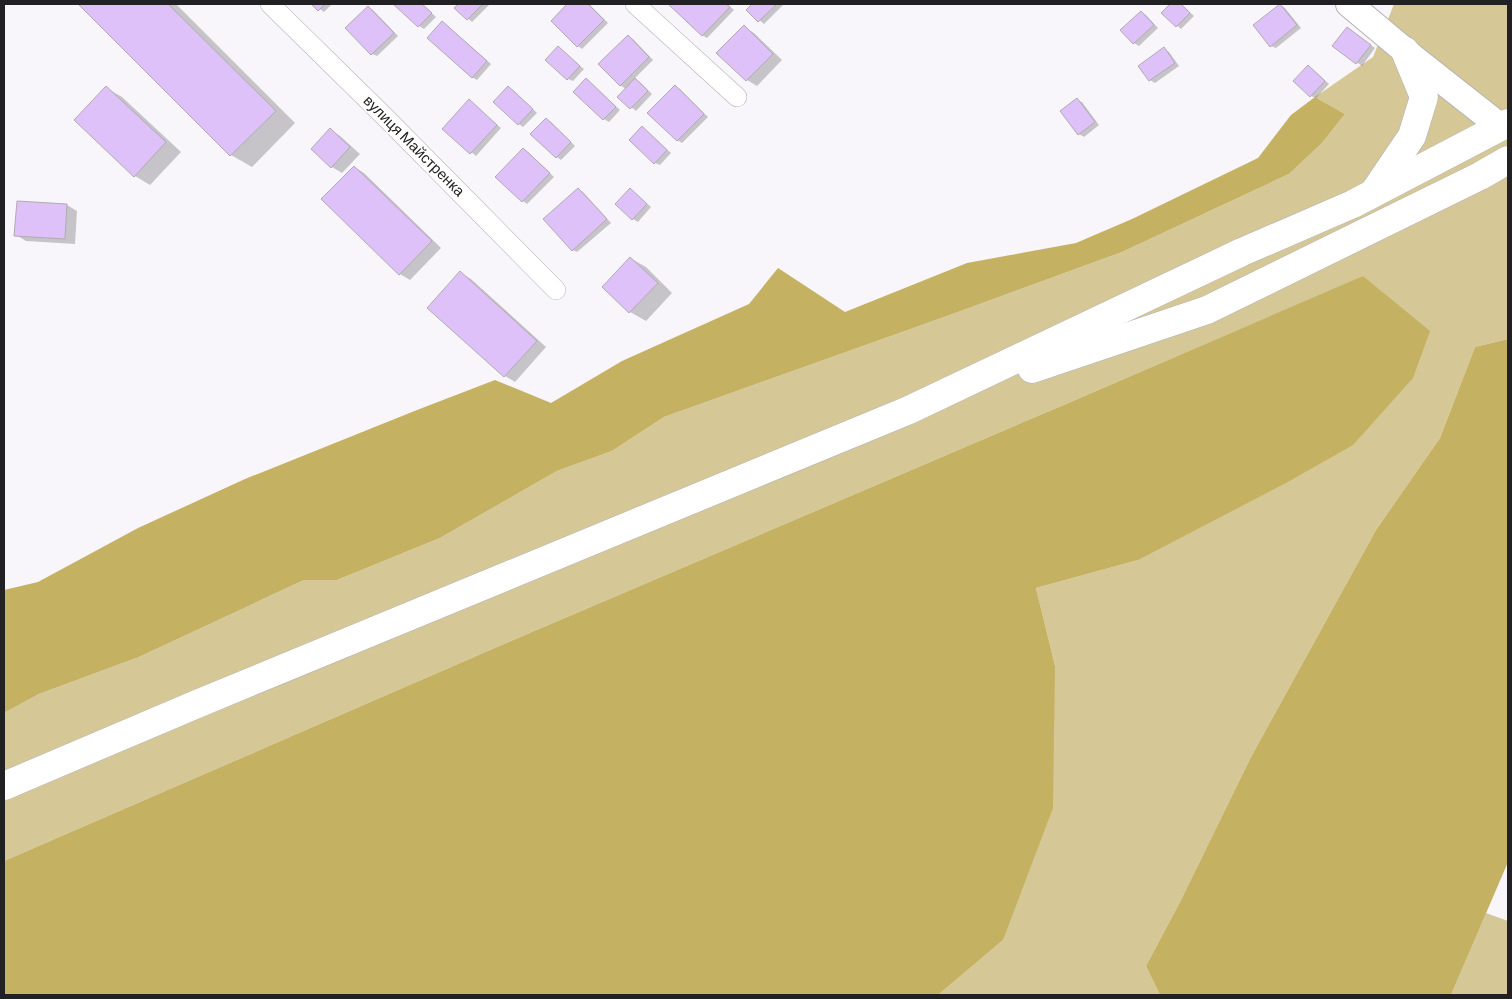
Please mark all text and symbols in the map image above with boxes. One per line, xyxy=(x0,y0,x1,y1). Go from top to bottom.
street label: вулиця Майстренка xyxy=(360,91,469,200)

